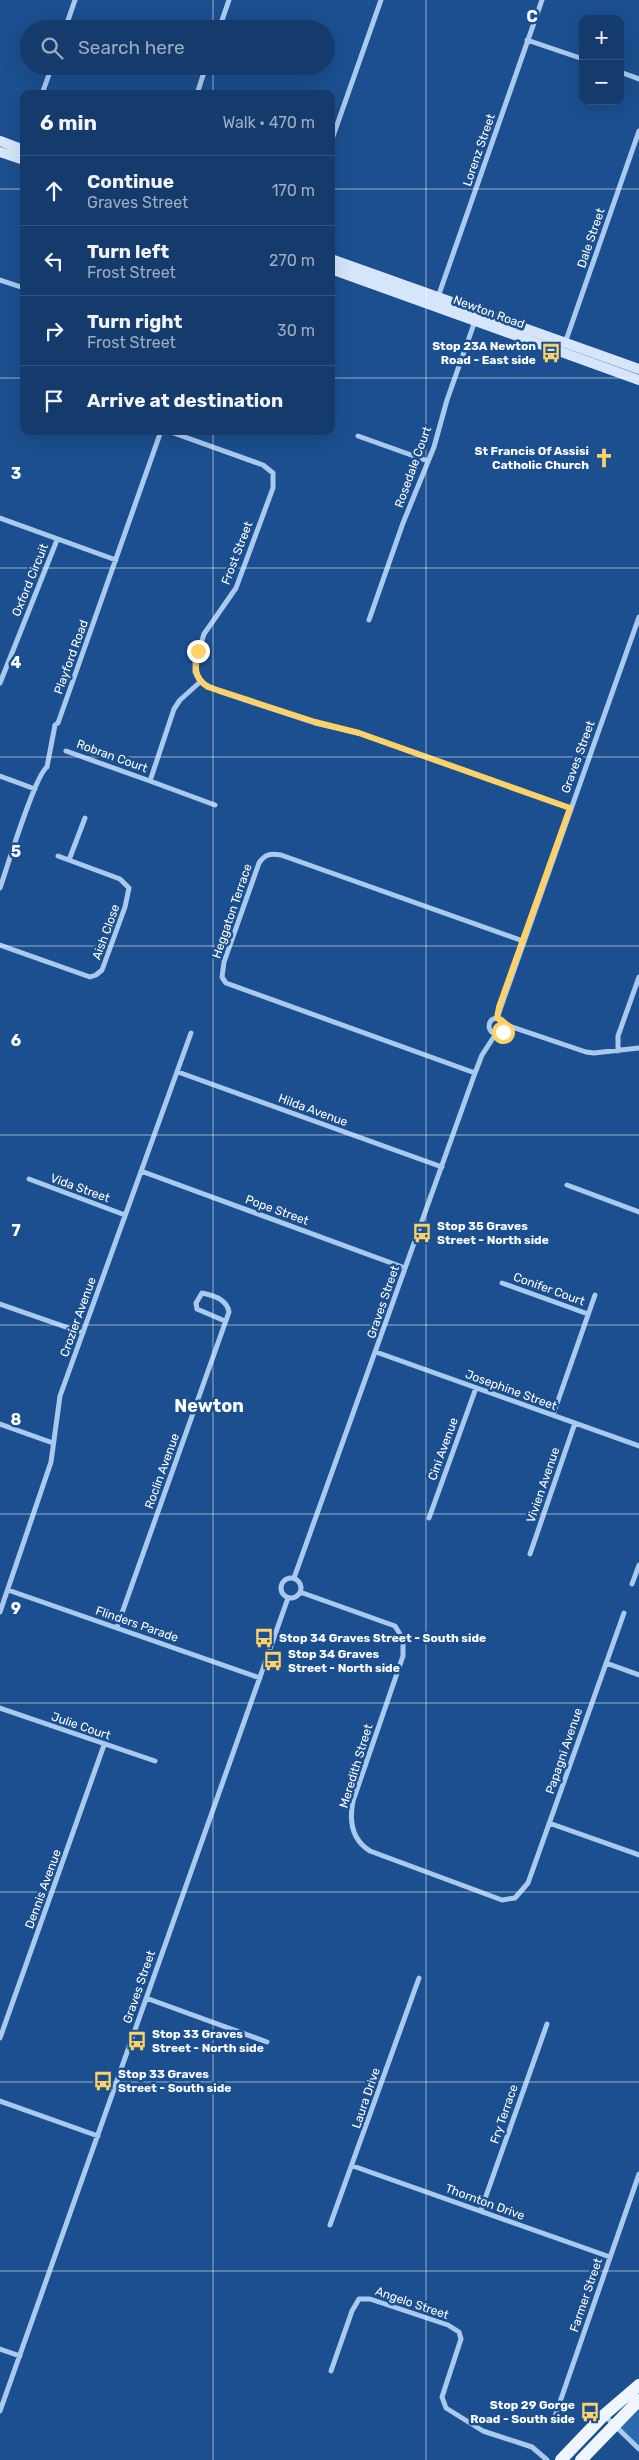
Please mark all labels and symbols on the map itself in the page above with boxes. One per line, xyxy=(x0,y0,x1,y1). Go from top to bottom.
text: C xyxy=(526,7,538,26)
street label: Lorenz Street xyxy=(460,112,498,188)
street label: Dale Street xyxy=(574,206,608,270)
street label: Newton Road xyxy=(451,293,527,331)
place label: Stop 23A Newton Road - East side xyxy=(432,339,536,367)
bus stop icon: Stop 23A Newton Road - East side xyxy=(540,342,562,364)
street label: Rosedale Court xyxy=(392,424,434,509)
place label: St Francis Of Assisi Catholic Church xyxy=(474,444,589,472)
church icon: St Francis Of Assisi Catholic Church xyxy=(593,447,615,469)
text: 3 xyxy=(11,464,21,483)
street label: Frost Street xyxy=(219,519,256,587)
street label: Oxford Circuit xyxy=(9,541,51,618)
street label: Playford Road xyxy=(51,618,91,696)
route end xyxy=(187,640,210,663)
text: 4 xyxy=(11,653,22,672)
street label: Graves Street xyxy=(558,719,598,795)
street label: Robran Court xyxy=(75,737,150,775)
text: 5 xyxy=(11,842,21,861)
street label: Heggaton Terrace xyxy=(209,862,255,960)
street label: Aish Close xyxy=(90,902,123,962)
route start xyxy=(492,1021,515,1044)
text: 6 xyxy=(11,1031,21,1050)
street label: Hilda Avenue xyxy=(276,1091,350,1129)
street label: Vida Street xyxy=(48,1171,112,1205)
street label: Pope Street xyxy=(244,1192,311,1228)
place label: Stop 35 Graves Street - North side xyxy=(437,1219,549,1247)
text: 7 xyxy=(11,1221,21,1240)
bus stop icon: Stop 35 Graves Street - North side xyxy=(411,1222,433,1244)
street label: Graves Street xyxy=(364,1263,402,1340)
street label: Conifer Court xyxy=(511,1270,587,1308)
street label: Crozier Avenue xyxy=(57,1275,99,1359)
street label: Josephine Street xyxy=(463,1367,559,1413)
district label: Newton xyxy=(174,1395,244,1417)
text: 8 xyxy=(11,1410,22,1429)
street label: Cini Avenue xyxy=(425,1415,461,1482)
street label: Roclin Avenue xyxy=(142,1431,182,1511)
street label: Vivien Avenue xyxy=(524,1445,563,1525)
text: 9 xyxy=(11,1599,21,1618)
street label: Flinders Parade xyxy=(94,1603,181,1645)
bus stop icon: Stop 34 Graves Street - South side xyxy=(253,1627,275,1649)
place label: Stop 34 Graves Street - South side xyxy=(279,1631,486,1645)
place label: Stop 34 Graves Street - North side xyxy=(288,1647,400,1675)
bus stop icon: Stop 34 Graves Street - North side xyxy=(262,1650,284,1672)
street label: Papagni Avenue xyxy=(543,1706,585,1796)
street label: Julie Court xyxy=(50,1709,113,1743)
street label: Meredith Street xyxy=(337,1722,376,1810)
street label: Dennis Avenue xyxy=(22,1847,64,1930)
street label: Graves Street xyxy=(120,1948,158,2025)
place label: Stop 33 Graves Street - North side xyxy=(152,2027,264,2055)
bus stop icon: Stop 33 Graves Street - North side xyxy=(126,2030,148,2052)
street label: Laura Drive xyxy=(349,2065,383,2130)
place label: Stop 33 Graves Street - South side xyxy=(118,2067,231,2095)
bus stop icon: Stop 33 Graves Street - South side xyxy=(92,2070,114,2092)
street label: Fry Terrace xyxy=(487,2082,521,2146)
street label: Thornton Drive xyxy=(443,2181,527,2223)
street label: Farmer Street xyxy=(567,2256,605,2334)
street label: Angelo Street xyxy=(373,2284,451,2322)
place label: Stop 29 Gorge Road - South side xyxy=(470,2398,575,2426)
bus stop icon: Stop 29 Gorge Road - South side xyxy=(579,2401,601,2423)

